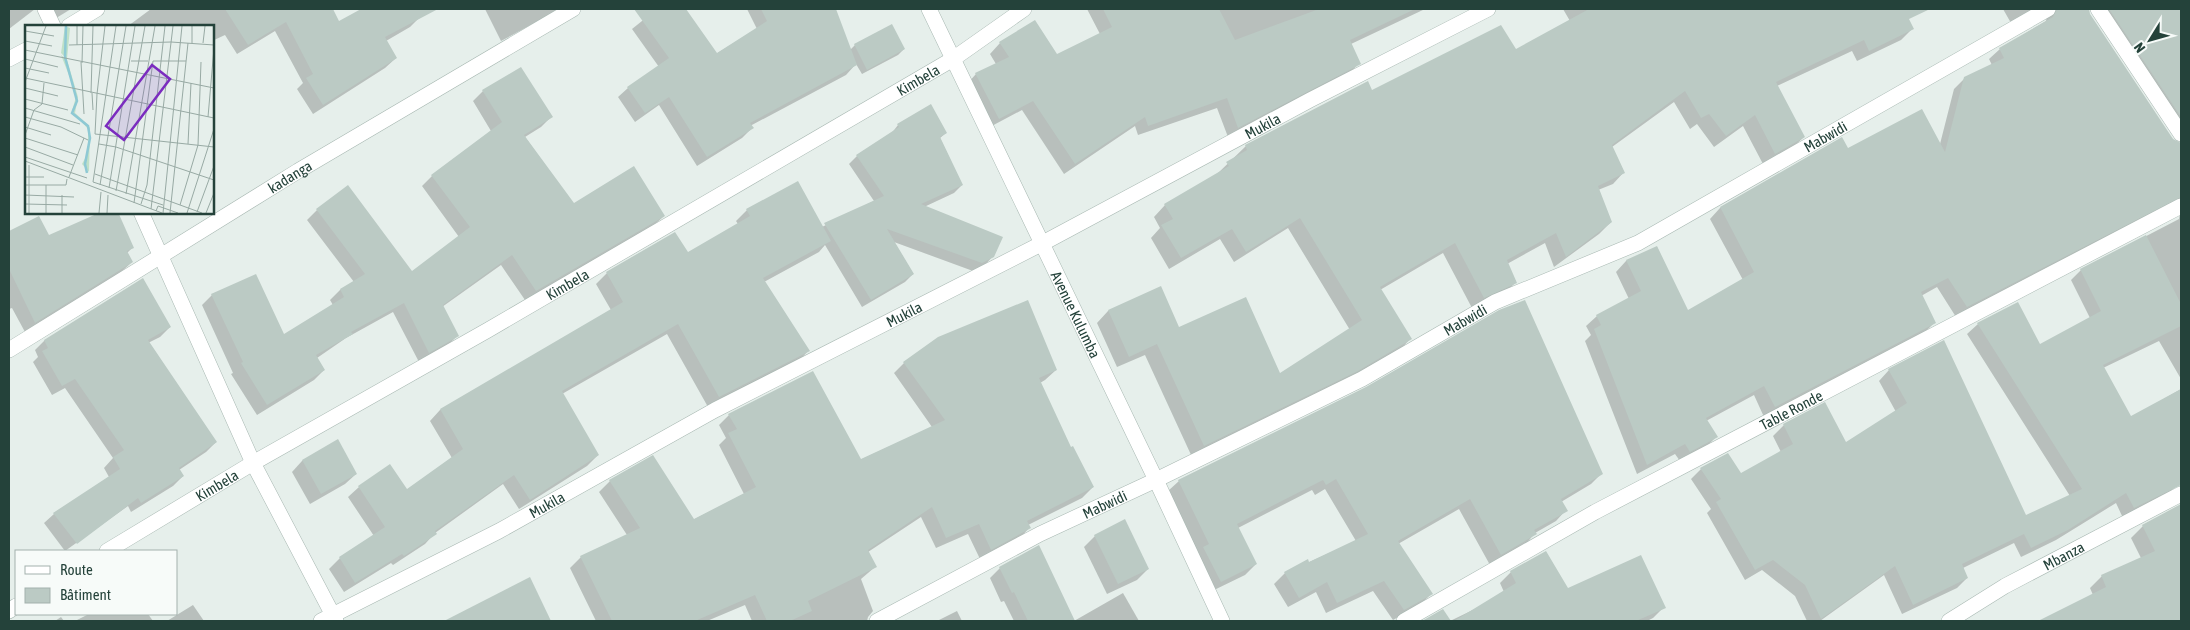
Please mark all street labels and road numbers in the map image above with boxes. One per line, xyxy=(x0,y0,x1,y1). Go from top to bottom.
street label: Kimbela xyxy=(893,60,942,99)
street label: Mukila xyxy=(1242,109,1283,142)
street label: Mabwidi xyxy=(1801,117,1850,155)
street label: kadanga xyxy=(265,157,314,196)
street label: Kimbela xyxy=(543,265,591,303)
street label: Avenue Kulumba xyxy=(1048,268,1104,361)
street label: Mukila xyxy=(883,298,925,330)
street label: Mabwidi xyxy=(1440,300,1489,339)
street label: Table Ronde xyxy=(1757,386,1825,433)
street label: Kimbela xyxy=(192,466,241,504)
street label: Mabwidi xyxy=(1080,486,1129,522)
street label: Mukila xyxy=(526,488,567,521)
street label: Mbanza xyxy=(2040,538,2087,573)

